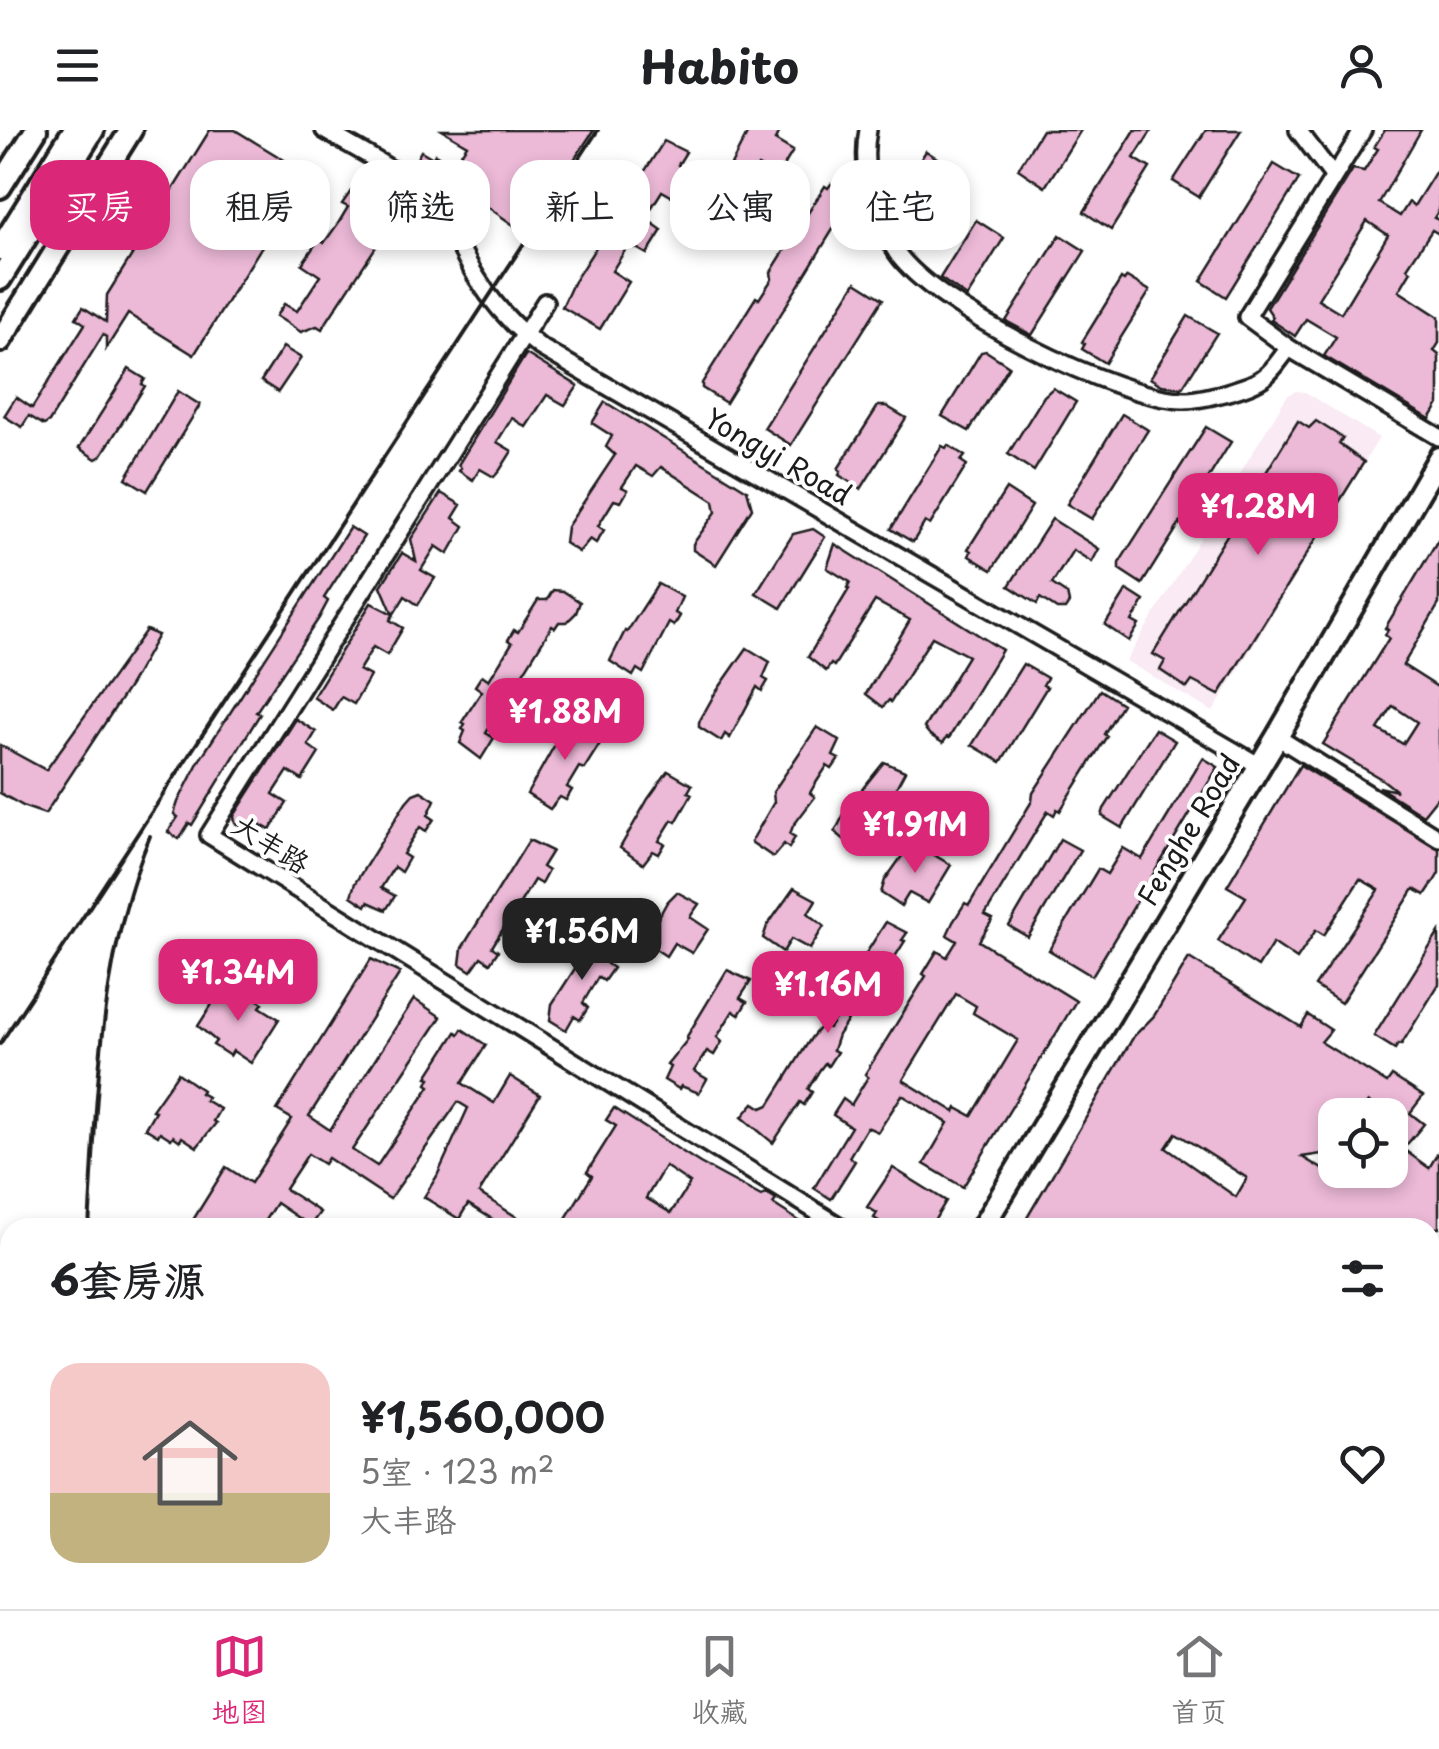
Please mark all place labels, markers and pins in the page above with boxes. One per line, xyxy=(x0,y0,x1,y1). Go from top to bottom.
pin: ¥1.28M xyxy=(1177,473,1339,558)
pin: ¥1.88M xyxy=(484,678,646,763)
pin: ¥1.91M xyxy=(834,791,996,876)
pin: ¥1.56M xyxy=(501,898,663,983)
pin: ¥1.34M xyxy=(157,939,319,1024)
pin: ¥1.16M xyxy=(747,951,909,1036)

